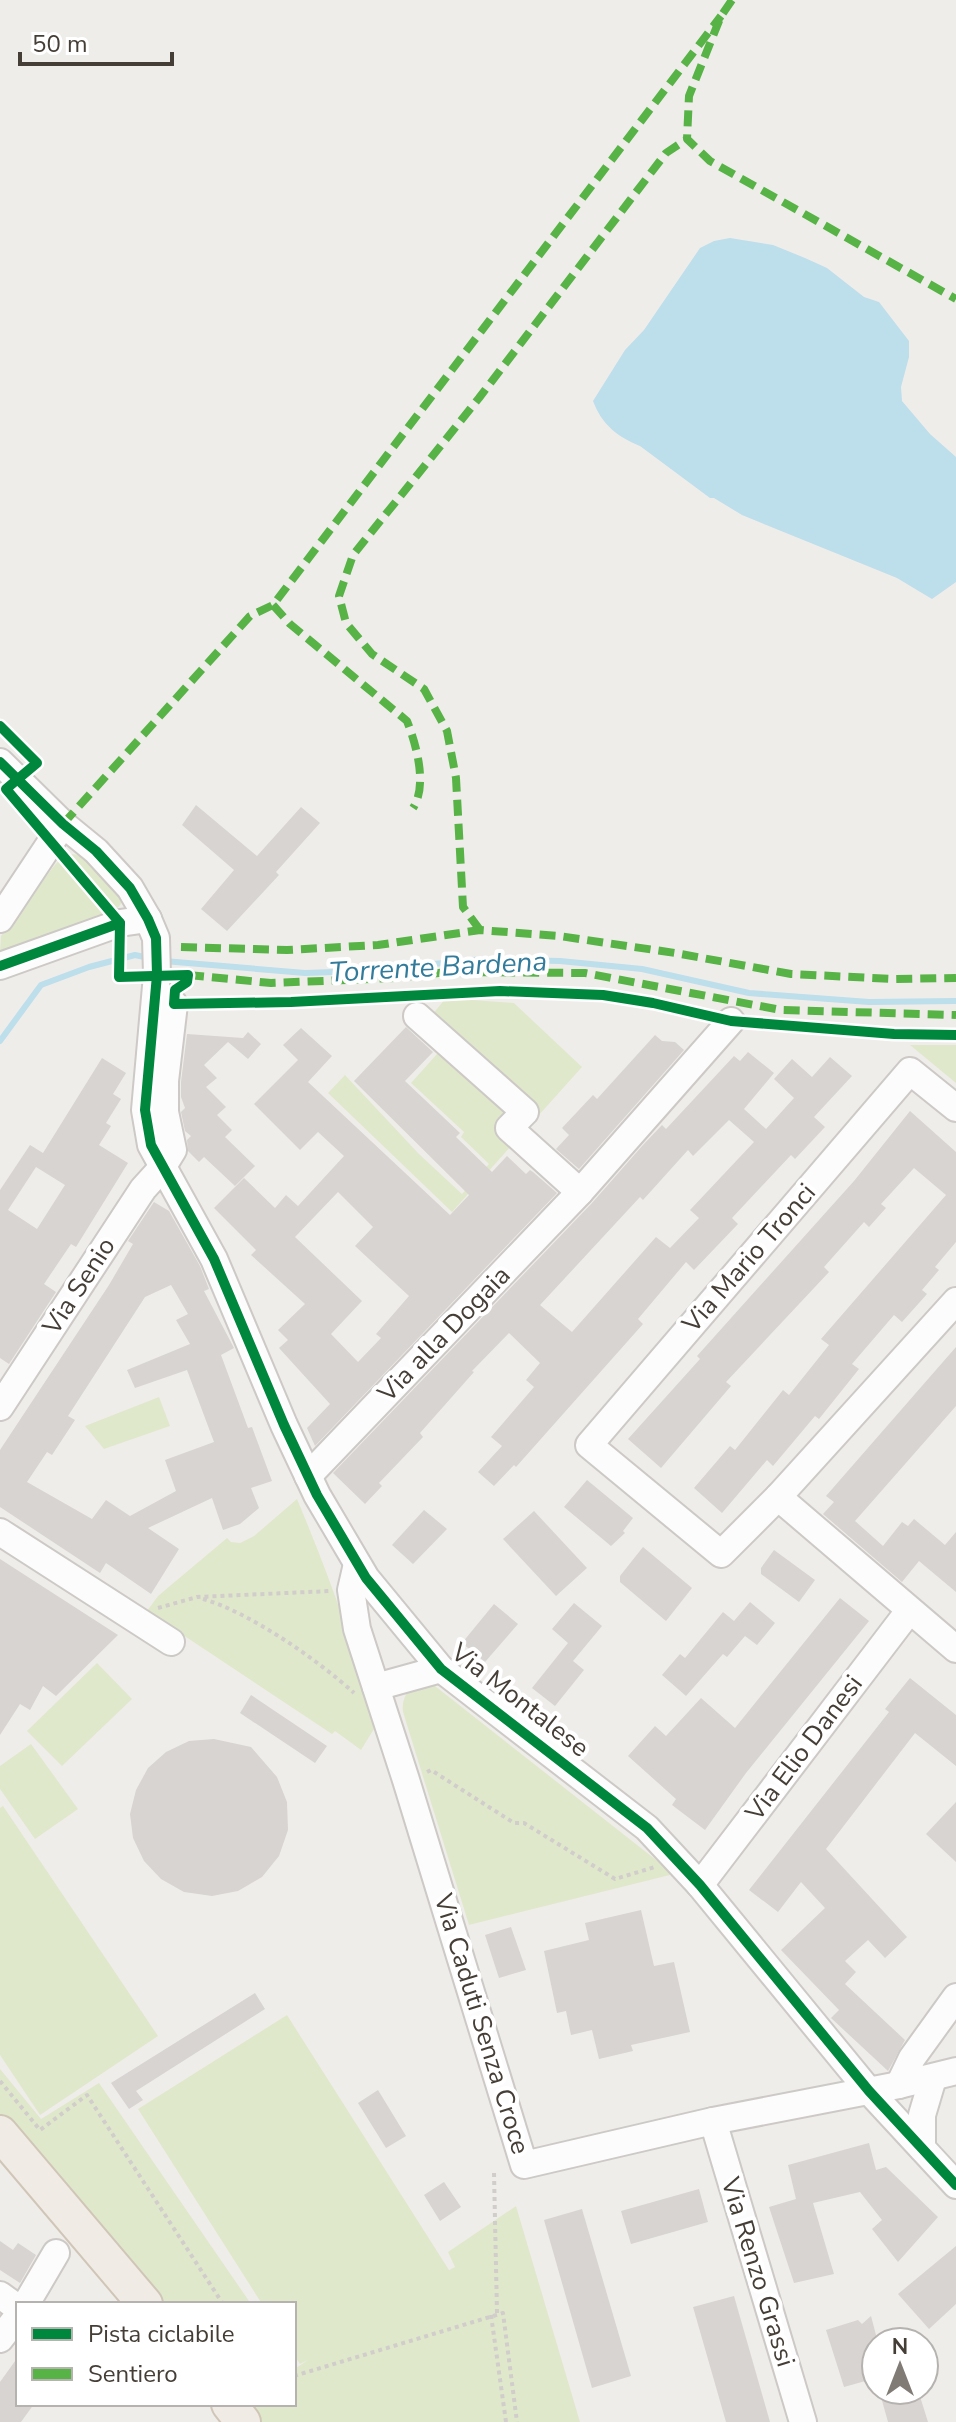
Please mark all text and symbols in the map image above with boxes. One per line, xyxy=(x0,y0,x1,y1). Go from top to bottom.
scale bar xyxy=(20,16,172,66)
text: 50 m xyxy=(32,28,88,60)
water label: Torrente Bardena xyxy=(328,942,548,992)
street label: Via Mario Tronci xyxy=(674,1176,824,1341)
street label: Via Senio xyxy=(34,1231,123,1342)
street label: Via alla Dogaia xyxy=(369,1258,518,1410)
street label: Via Montalese xyxy=(443,1634,596,1765)
street label: Via Elio Danesi xyxy=(737,1668,871,1829)
street label: Via Caduti Senza Croce xyxy=(425,1889,538,2158)
street label: Via Renzo Grassi xyxy=(712,2172,803,2371)
legend xyxy=(16,2302,296,2406)
text: Pista ciclabile xyxy=(88,2318,234,2350)
north arrow xyxy=(860,2326,940,2406)
text: N xyxy=(892,2332,908,2362)
text: Sentiero xyxy=(88,2358,178,2390)

